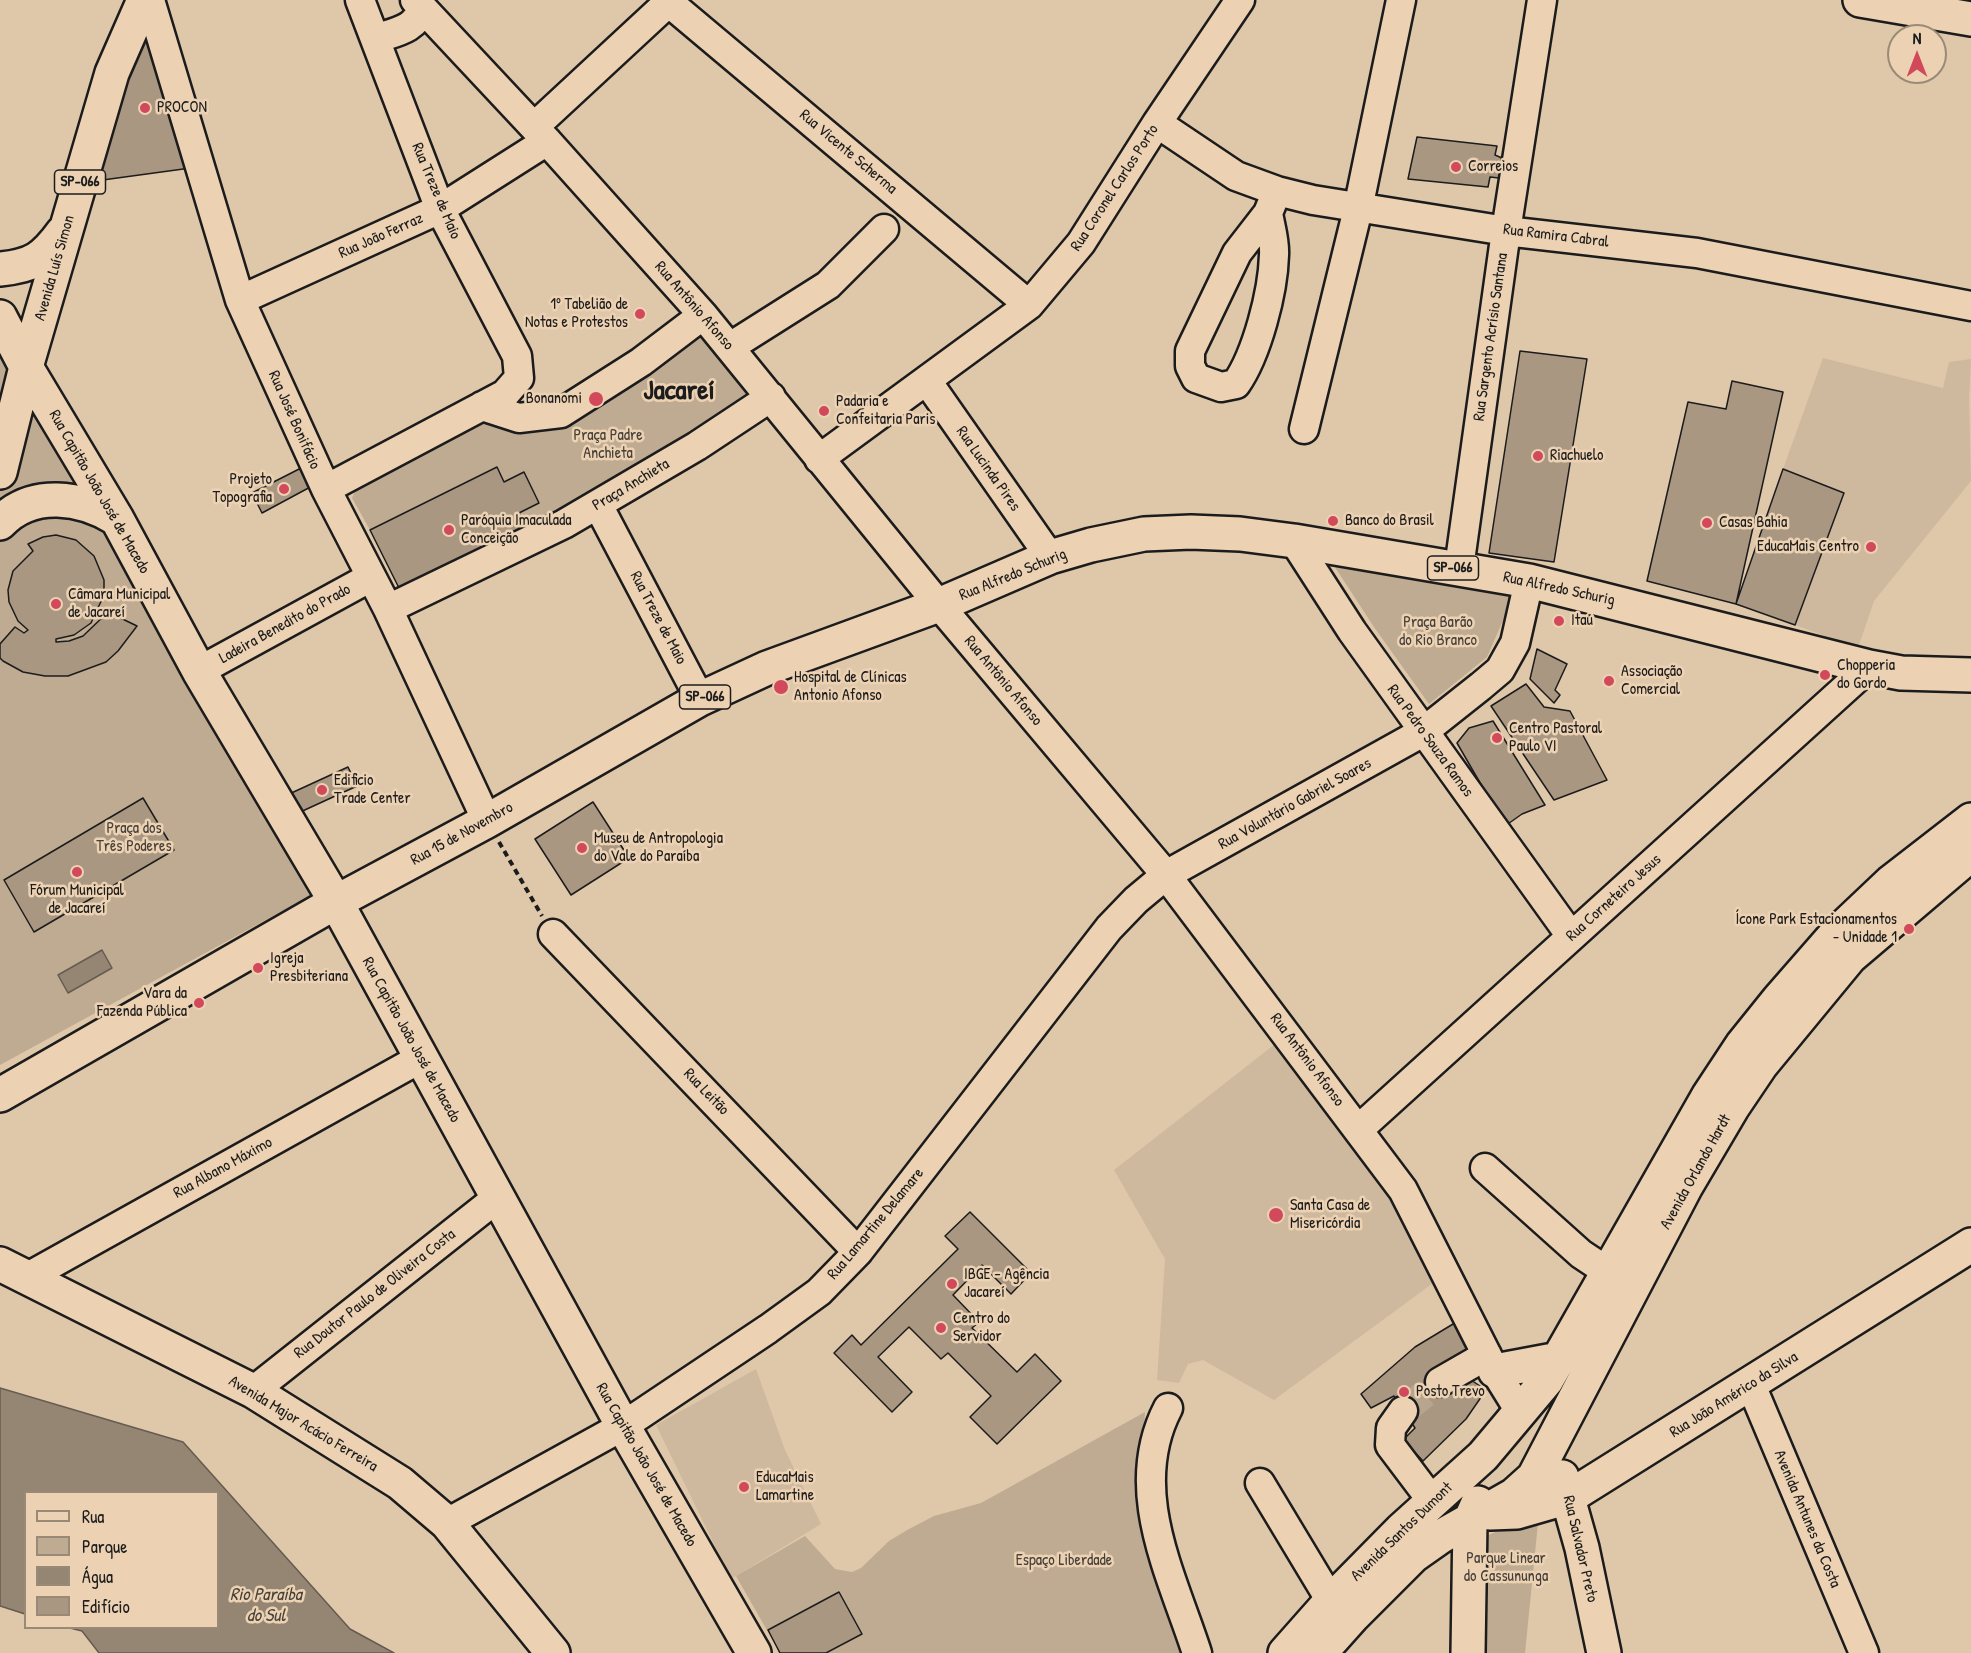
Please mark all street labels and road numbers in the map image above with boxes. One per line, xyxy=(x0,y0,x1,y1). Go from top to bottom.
street label: Rua Vicente Scherma xyxy=(795,106,901,198)
street label: Rua Coronel Carlos Porto xyxy=(1067,121,1163,255)
street label: Rua Treze de Maio xyxy=(407,140,465,242)
road number: SP-066 xyxy=(54,170,106,194)
street label: Rua João Ferraz xyxy=(336,209,426,263)
street label: Avenida Luís Simon xyxy=(31,213,79,323)
street label: Rua Ramira Cabral xyxy=(1502,220,1610,252)
street label: Rua Sargento Acrísio Santana xyxy=(1470,252,1512,422)
street label: Rua Antônio Afonso xyxy=(650,258,738,354)
street label: Rua José Bonifácio xyxy=(264,368,324,472)
street label: Rua Capitão João José de Macedo xyxy=(44,407,154,577)
street label: Rua Lucinda Pires xyxy=(952,423,1024,515)
street label: Praça Anchieta xyxy=(589,455,673,515)
street label: Rua Alfredo Schurig xyxy=(957,545,1069,605)
road number: SP-066 xyxy=(1428,556,1478,580)
street label: Rua Treze de Maio xyxy=(625,568,691,668)
street label: Rua Alfredo Schurig xyxy=(1501,568,1617,610)
street label: Ladeira Benedito do Prado xyxy=(216,580,354,668)
street label: Rua Antônio Afonso xyxy=(960,632,1046,730)
street label: Rua Pedro Souza Ramos xyxy=(1383,681,1477,801)
road number: SP-066 xyxy=(680,685,730,709)
street label: Rua Voluntário Gabriel Soares xyxy=(1215,754,1375,854)
street label: Rua 15 de Novembro xyxy=(408,798,516,870)
street label: Rua Corneteiro Jesus xyxy=(1562,850,1666,946)
street label: Rua Capitão João José de Macedo xyxy=(358,954,464,1126)
street label: Rua Antônio Afonso xyxy=(1266,1010,1348,1110)
street label: Rua Leitão xyxy=(679,1065,733,1119)
street label: Avenida Orlando Hardt xyxy=(1656,1111,1736,1233)
street label: Rua Albano Máximo xyxy=(170,1133,276,1203)
street label: Rua Lamartine Delamare xyxy=(824,1164,928,1284)
street label: Rua Doutor Paulo de Oliveira Costa xyxy=(291,1225,459,1363)
street label: Rua João Américo da Silva xyxy=(1666,1348,1802,1442)
street label: Avenida Major Acácio Ferreira xyxy=(225,1372,381,1476)
street label: Rua Capitão João José de Macedo xyxy=(591,1380,701,1550)
street label: Avenida Antunes da Costa xyxy=(1769,1447,1845,1591)
street label: Avenida Santos Dumont xyxy=(1347,1478,1457,1586)
street label: Rua Salvador Preto xyxy=(1558,1494,1602,1604)

